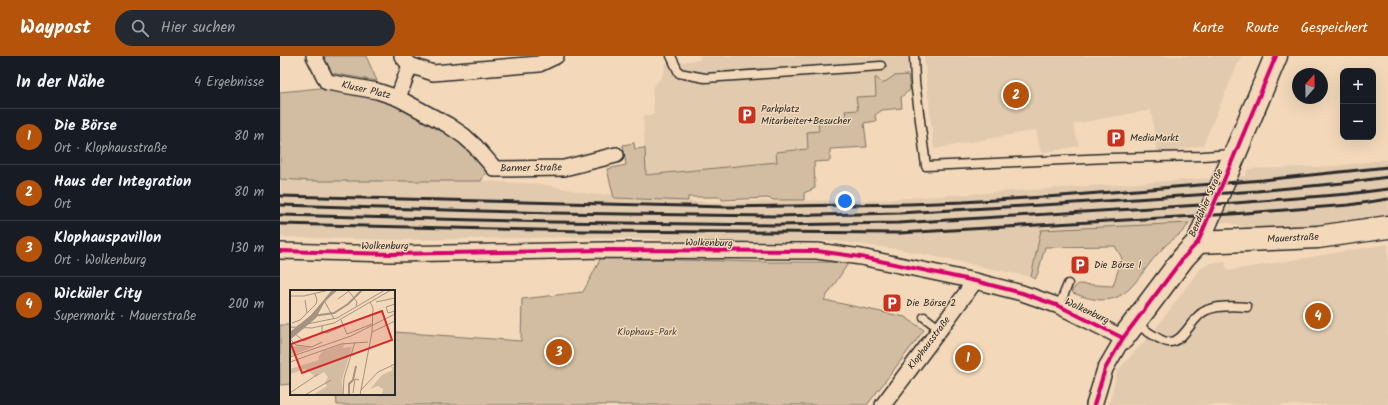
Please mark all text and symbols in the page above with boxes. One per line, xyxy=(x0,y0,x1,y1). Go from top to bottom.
search box xyxy=(115,10,395,46)
text: Waypost xyxy=(20,13,91,43)
text: Hier suchen xyxy=(161,16,235,40)
icon: search xyxy=(129,17,151,39)
text: Karte xyxy=(1193,17,1224,39)
text: Route xyxy=(1246,17,1279,39)
text: Gespeichert xyxy=(1301,17,1368,39)
north arrow xyxy=(1292,68,1328,104)
map controls xyxy=(1340,68,1376,140)
button: + xyxy=(1340,68,1376,104)
text: In der Nähe xyxy=(16,69,105,96)
text: 4 Ergebnisse xyxy=(194,72,264,93)
street label: Kluser Platz xyxy=(340,77,393,104)
pin: 2 xyxy=(1003,80,1029,110)
place label: Parkplatz Mitarbeiter+Besucher xyxy=(761,101,851,129)
parking icon: Parkplatz Mitarbeiter+Besucher xyxy=(736,104,758,126)
button: − xyxy=(1340,104,1376,140)
text: Die Börse xyxy=(54,114,117,138)
text: 1 xyxy=(27,126,31,147)
text: 80 m xyxy=(234,126,264,147)
parking icon: MediaMarkt xyxy=(1105,127,1127,149)
place label: MediaMarkt xyxy=(1130,130,1179,146)
text: Ort · Klophausstraße xyxy=(54,138,167,159)
street label: Barmer Straße xyxy=(500,159,562,177)
street label: Bendahler Straße xyxy=(1184,166,1228,240)
text: Haus der Integration xyxy=(54,170,191,194)
text: 2 xyxy=(25,182,33,203)
text: 80 m xyxy=(234,182,264,203)
your location xyxy=(835,191,855,211)
text: Ort xyxy=(54,194,71,215)
text: Klophauspavillon xyxy=(54,226,161,250)
street label: Mauerstraße xyxy=(1267,229,1320,247)
street label: Wolkenburg xyxy=(685,235,733,251)
text: 3 xyxy=(25,238,33,259)
text: 130 m xyxy=(230,238,264,259)
street label: Wolkenburg xyxy=(361,238,409,254)
text: Ort · Wolkenburg xyxy=(54,250,146,271)
parking icon: Die Börse 1 xyxy=(1069,254,1091,276)
place label: Die Börse 1 xyxy=(1094,257,1141,273)
text: Wicküler City xyxy=(54,282,142,306)
inset map xyxy=(290,290,395,395)
parking icon: Die Börse 2 xyxy=(881,292,903,314)
text: 4 xyxy=(25,294,33,315)
text: 200 m xyxy=(228,294,264,315)
street label: Wolkenburg xyxy=(1062,294,1112,328)
place label: Die Börse 2 xyxy=(906,295,956,311)
pin: 4 xyxy=(1305,301,1331,331)
text: Supermarkt · Mauerstraße xyxy=(54,306,196,327)
street label: Klophausstraße xyxy=(904,313,955,373)
park label: Klophaus-Park xyxy=(617,324,677,340)
pin: 3 xyxy=(546,337,572,367)
pin: 1 xyxy=(955,343,981,373)

